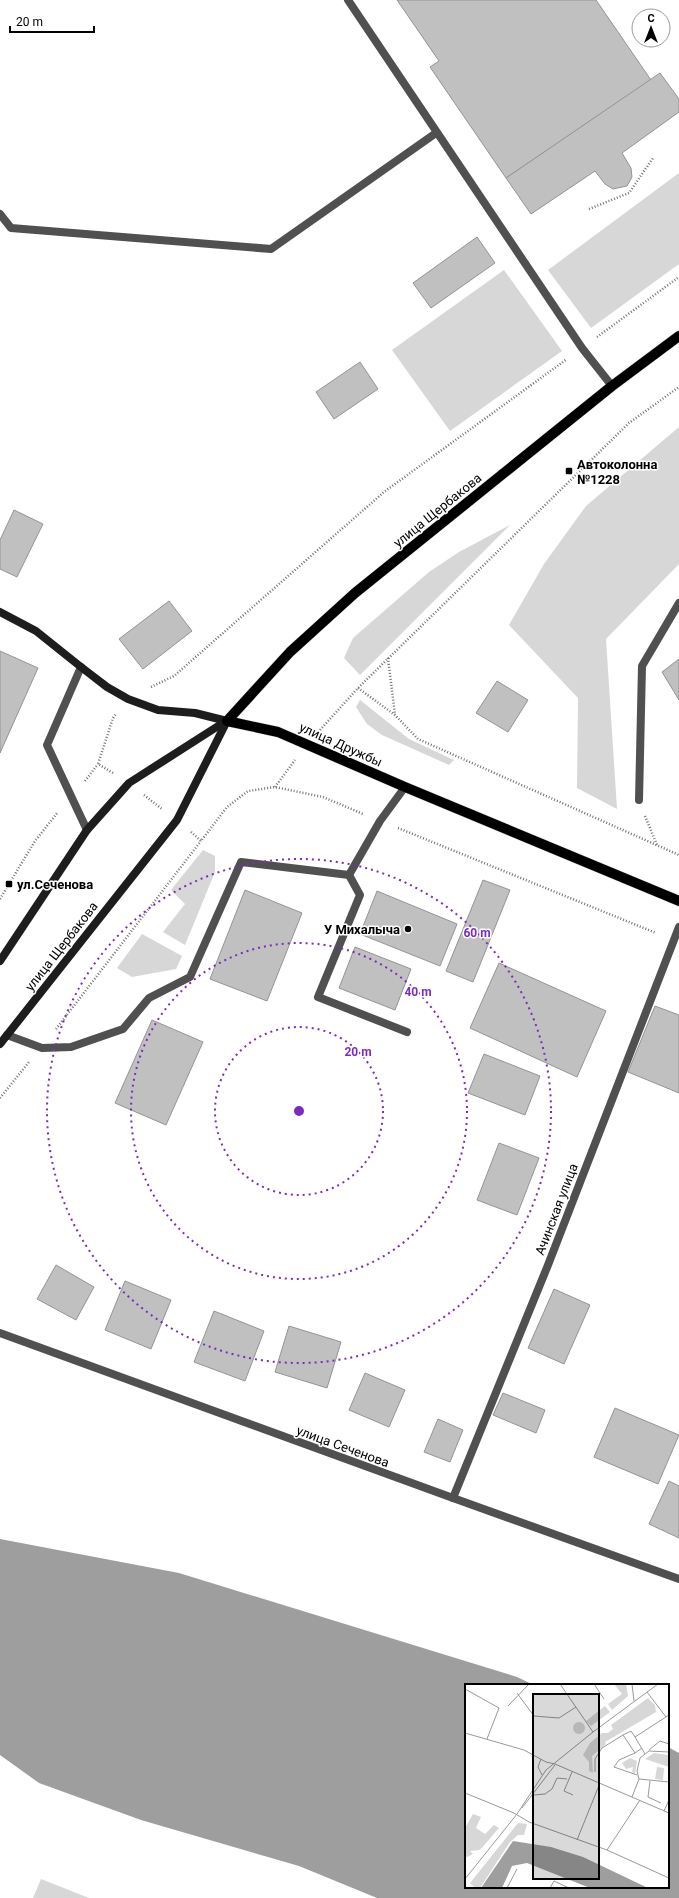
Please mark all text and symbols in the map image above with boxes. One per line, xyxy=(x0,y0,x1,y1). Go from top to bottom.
scale bar xyxy=(10,8,94,34)
north arrow xyxy=(631,8,671,48)
text: С xyxy=(647,12,655,25)
text: 20 m xyxy=(16,15,43,29)
place label: Автоколонна №1228 xyxy=(577,457,657,487)
marker: Автоколонна №1228 xyxy=(564,466,574,476)
street label: улица Щербакова xyxy=(390,470,484,550)
street label: улица Дружбы xyxy=(297,719,385,769)
place label: ул.Сеченова xyxy=(17,877,93,892)
marker: ул.Сеченова xyxy=(4,879,14,889)
street label: улица Щербакова xyxy=(22,899,101,994)
place label: У Михалыча xyxy=(324,922,400,937)
marker: У Михалыча xyxy=(403,924,413,934)
text: 60 m xyxy=(463,926,491,940)
text: 40 m xyxy=(404,985,432,999)
text: 20 m xyxy=(344,1045,372,1059)
centre of rings xyxy=(292,1104,306,1118)
street label: Ачинская улица xyxy=(532,1161,581,1257)
street label: улица Сеченова xyxy=(294,1423,391,1470)
inset map xyxy=(465,1684,669,1888)

